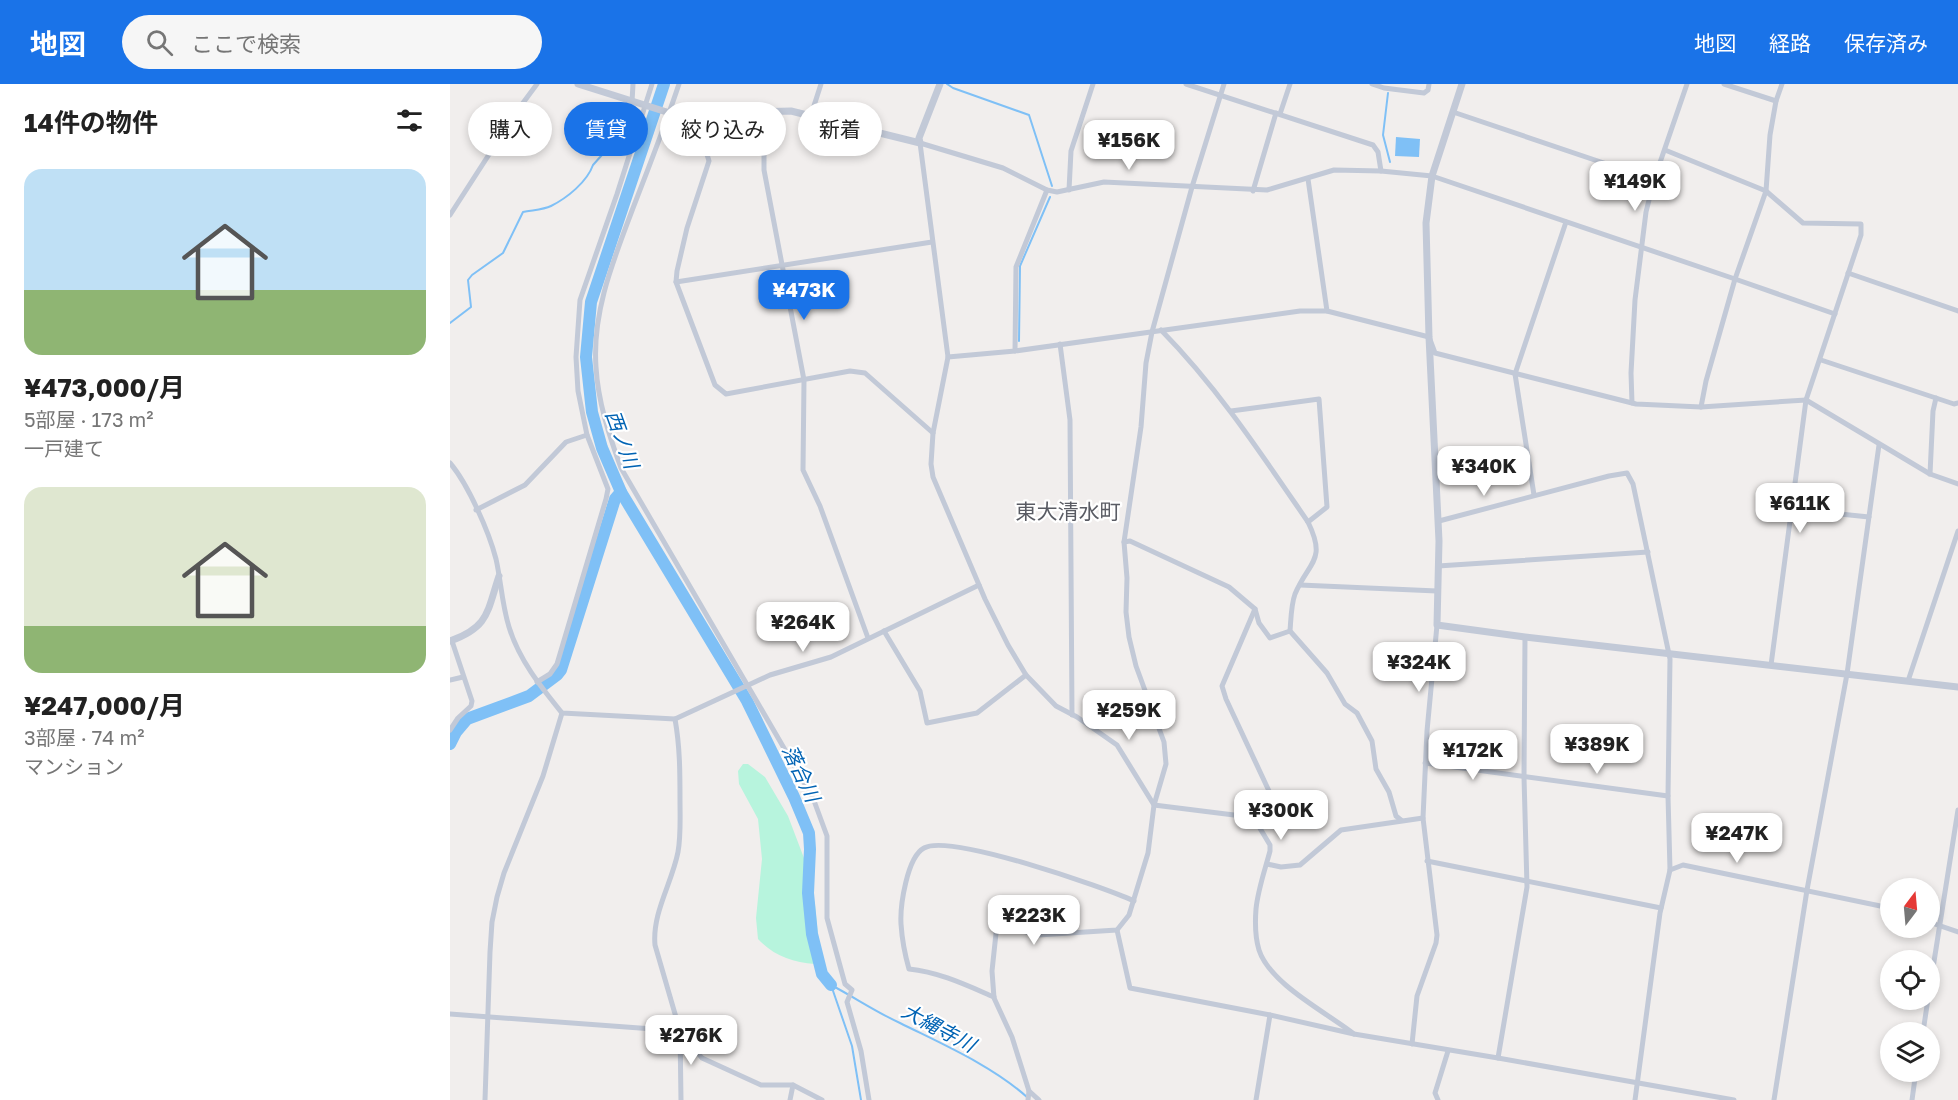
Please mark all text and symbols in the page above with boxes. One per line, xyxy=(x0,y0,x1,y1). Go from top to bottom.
search box xyxy=(122,15,542,69)
icon: search xyxy=(143,26,176,59)
text: 地図 xyxy=(30,27,86,60)
text: ここで検索 xyxy=(191,30,301,57)
text: 地図 xyxy=(1694,30,1736,56)
text: 経路 xyxy=(1769,30,1811,56)
text: 保存済み xyxy=(1844,30,1928,56)
chip: 購入 xyxy=(468,102,552,156)
chip: 賃貸 xyxy=(564,102,648,156)
chip: 絞り込み xyxy=(660,102,786,156)
chip: 新着 xyxy=(798,102,882,156)
icon: filters xyxy=(393,104,426,137)
text: 14件の物件 xyxy=(24,107,158,138)
pin: ¥156K xyxy=(1087,120,1171,171)
text: ¥156K xyxy=(1098,127,1160,151)
pin: ¥149K xyxy=(1593,161,1677,212)
text: ¥149K xyxy=(1603,168,1667,192)
icon: home xyxy=(171,208,279,316)
pin: ¥473K xyxy=(762,270,846,321)
text: ¥473K xyxy=(772,277,836,301)
text: ¥473,000/月 xyxy=(24,372,185,403)
text: 5部屋 · 173 m² xyxy=(24,407,154,431)
water label: 西ノ川 xyxy=(601,407,645,473)
text: 一戸建て xyxy=(24,436,104,460)
pin: ¥340K xyxy=(1442,446,1526,497)
text: ¥340K xyxy=(1451,453,1517,477)
pin: ¥611K xyxy=(1758,483,1842,534)
text: ¥611K xyxy=(1770,490,1831,514)
district label: 東大清水町 xyxy=(1016,498,1121,524)
icon: home xyxy=(171,526,279,634)
pin: ¥264K xyxy=(761,602,845,653)
text: ¥264K xyxy=(770,609,836,633)
pin: ¥324K xyxy=(1377,642,1461,693)
text: ¥324K xyxy=(1387,649,1451,673)
text: ¥247,000/月 xyxy=(24,690,185,721)
pin: ¥259K xyxy=(1087,690,1171,741)
text: ¥259K xyxy=(1097,697,1161,721)
pin: ¥389K xyxy=(1555,724,1639,775)
text: 3部屋 · 74 m² xyxy=(24,725,144,749)
pin: ¥172K xyxy=(1431,730,1515,781)
text: ¥389K xyxy=(1564,731,1630,755)
text: ¥172K xyxy=(1442,737,1504,761)
water label: 落合川 xyxy=(778,741,826,807)
text: マンション xyxy=(24,754,124,778)
pin: ¥300K xyxy=(1239,790,1323,841)
text: ¥300K xyxy=(1248,797,1314,821)
pin: ¥247K xyxy=(1695,813,1779,864)
text: ¥247K xyxy=(1705,820,1769,844)
north arrow xyxy=(1880,878,1940,938)
map controls xyxy=(1880,878,1940,1082)
pin: ¥223K xyxy=(992,895,1076,946)
text: ¥223K xyxy=(1002,902,1066,926)
button: locate xyxy=(1880,950,1940,1010)
water label: 大縄寺川 xyxy=(898,998,982,1057)
pin: ¥276K xyxy=(649,1015,733,1066)
text: ¥276K xyxy=(659,1022,723,1046)
button: layers xyxy=(1880,1022,1940,1082)

